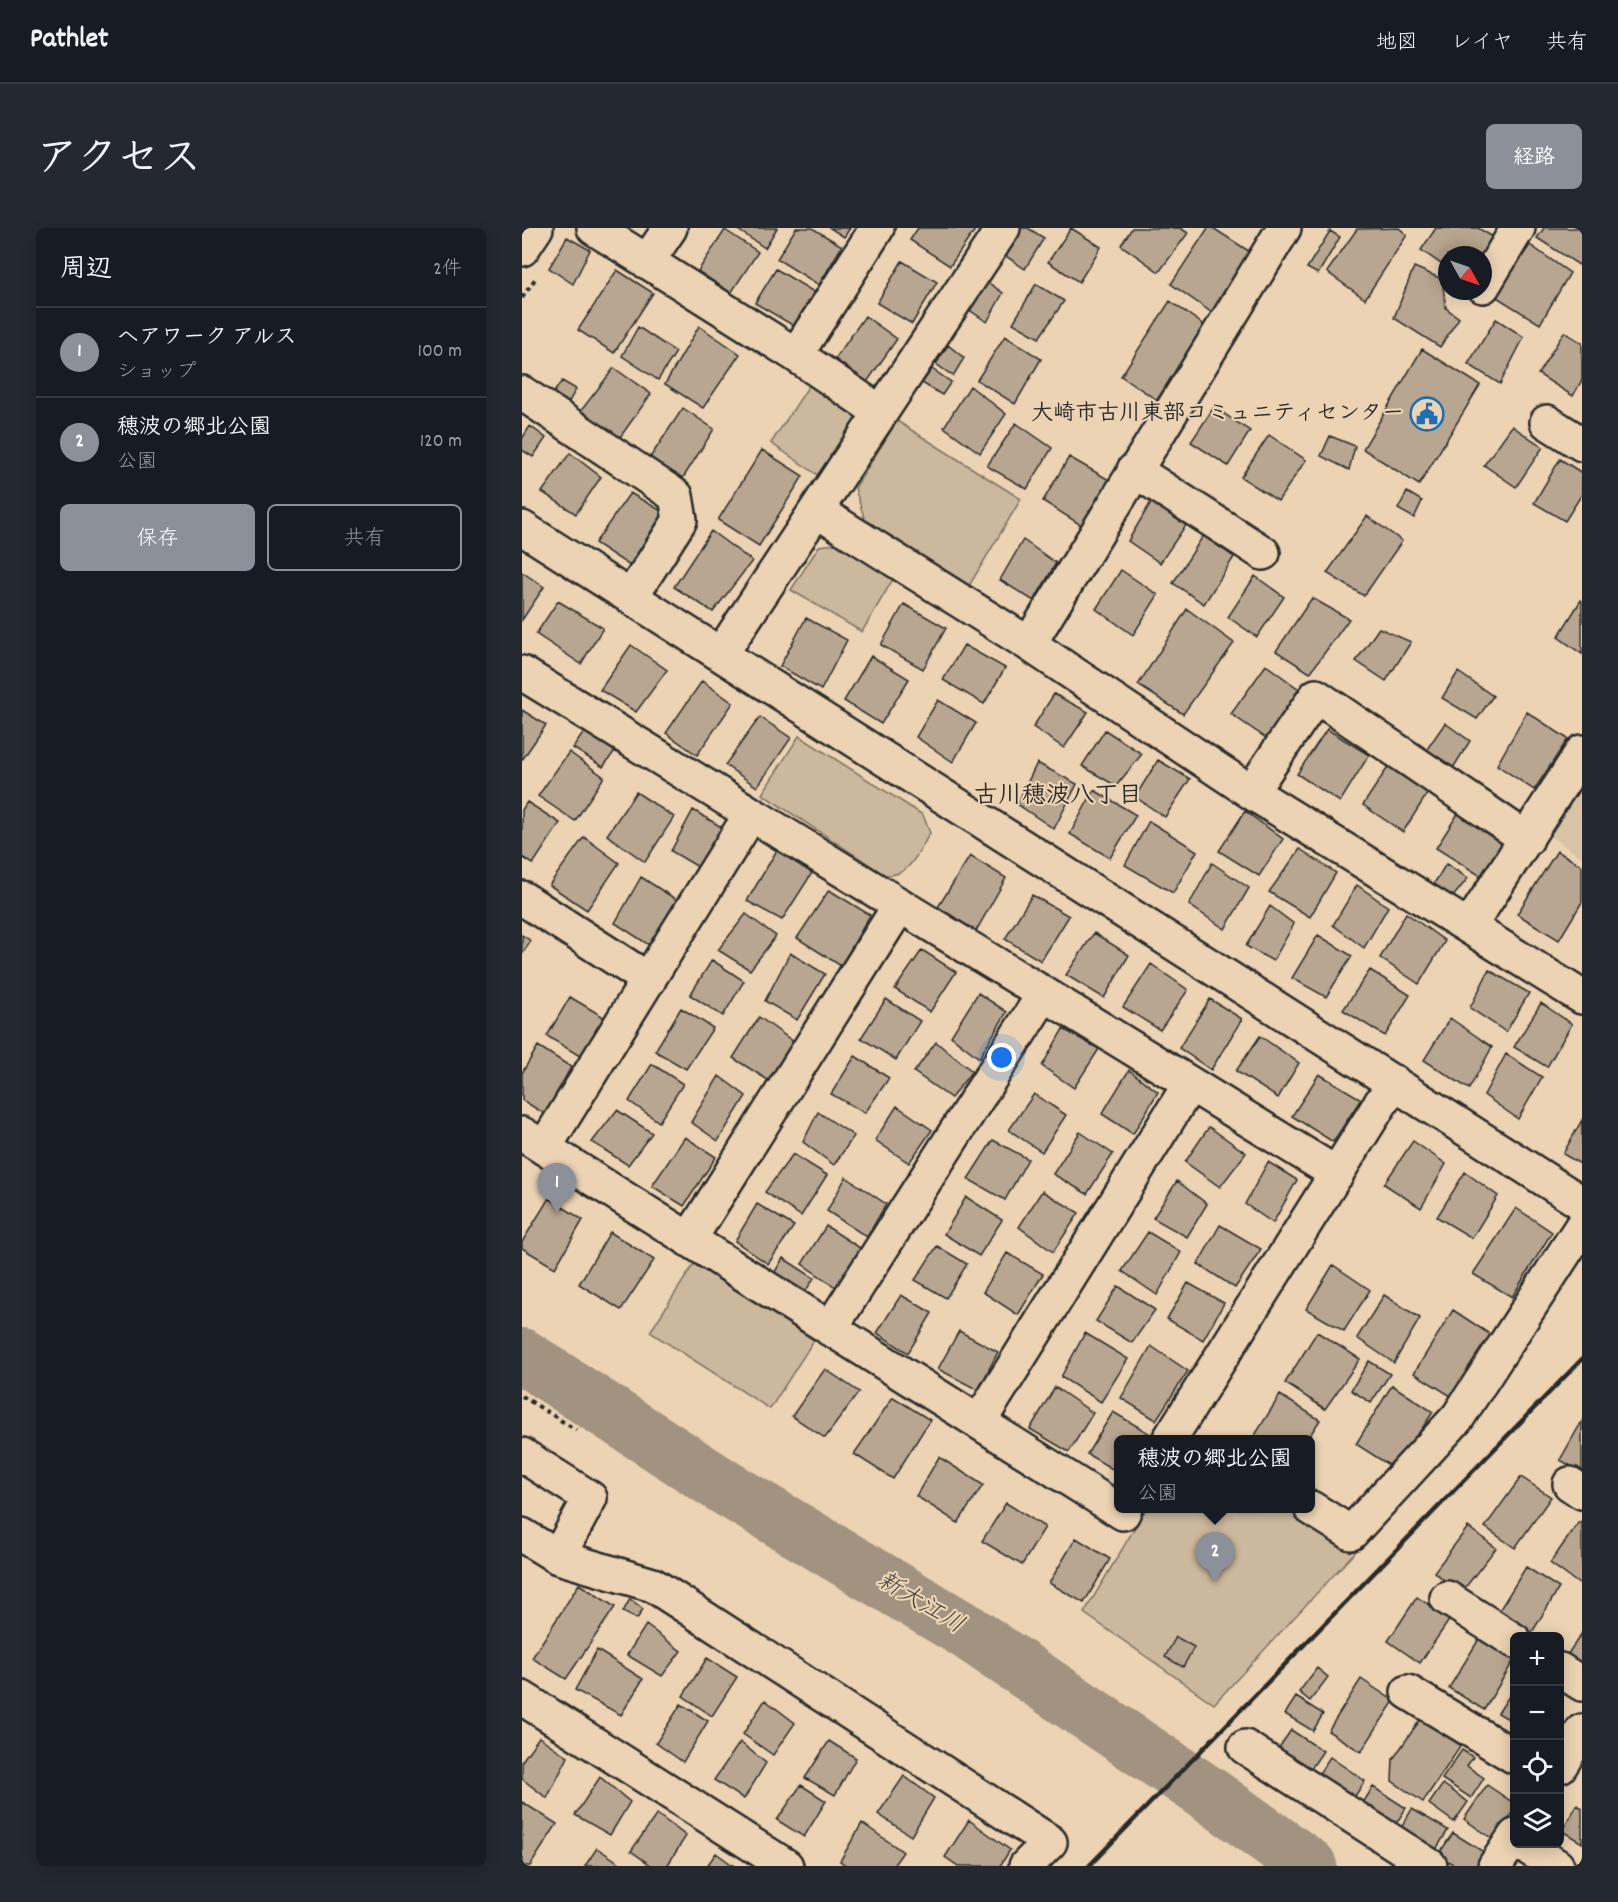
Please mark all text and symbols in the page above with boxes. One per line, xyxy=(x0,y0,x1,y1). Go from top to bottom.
text: Pathlet xyxy=(30,21,108,61)
text: 地図 xyxy=(1376,29,1418,59)
text: レイヤ xyxy=(1451,29,1513,59)
text: 共有 xyxy=(1546,29,1588,59)
button: 経路 xyxy=(1486,124,1582,189)
text: アクセス xyxy=(36,132,201,192)
north arrow xyxy=(1438,246,1492,300)
text: 周辺 xyxy=(60,252,112,289)
text: 2件 xyxy=(433,256,462,284)
text: ヘアワーク アルス xyxy=(117,323,297,354)
text: 1 xyxy=(77,338,82,366)
text: 100 m xyxy=(418,338,462,366)
text: ショップ xyxy=(117,359,196,387)
public building icon: 大崎市古川東部コミュニティセンター xyxy=(1409,396,1445,432)
place label: 大崎市古川東部コミュニティセンター xyxy=(1031,399,1404,430)
text: 穂波の郷北公園 xyxy=(117,413,271,444)
text: 2 xyxy=(75,428,84,456)
text: 120 m xyxy=(420,428,462,456)
text: 公園 xyxy=(117,449,157,477)
button: 保存 xyxy=(60,504,255,571)
button: 共有 xyxy=(267,504,462,571)
district label: 古川穂波八丁目 xyxy=(974,780,1142,814)
your location xyxy=(987,1043,1016,1072)
pin: 1 xyxy=(537,1164,576,1213)
popup xyxy=(1114,1435,1315,1513)
text: 穂波の郷北公園 xyxy=(1137,1445,1292,1476)
text: 公園 xyxy=(1137,1481,1177,1509)
pin: 2 xyxy=(1196,1532,1234,1582)
water label: 新大江川 xyxy=(870,1565,970,1643)
map controls xyxy=(1510,1632,1564,1848)
button: + xyxy=(1510,1632,1564,1686)
button: − xyxy=(1510,1686,1564,1740)
button: locate xyxy=(1510,1740,1564,1794)
button: layers xyxy=(1510,1794,1564,1848)

